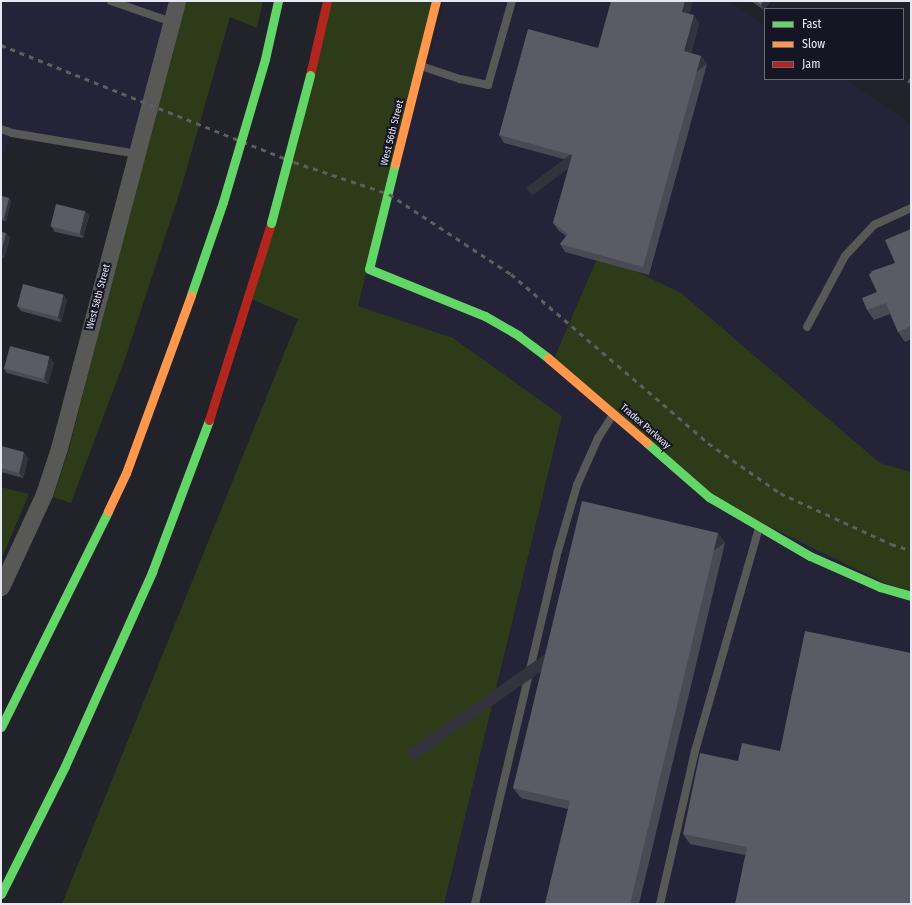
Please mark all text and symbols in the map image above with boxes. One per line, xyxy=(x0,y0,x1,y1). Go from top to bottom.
legend xyxy=(764,8,904,80)
text: Fast xyxy=(802,17,821,31)
text: Slow xyxy=(802,37,825,51)
text: Jam xyxy=(802,57,820,71)
street label: West 56th Street xyxy=(379,99,407,167)
street label: West 58th Street xyxy=(84,263,114,331)
street label: Tradex Parkway xyxy=(617,402,673,452)

